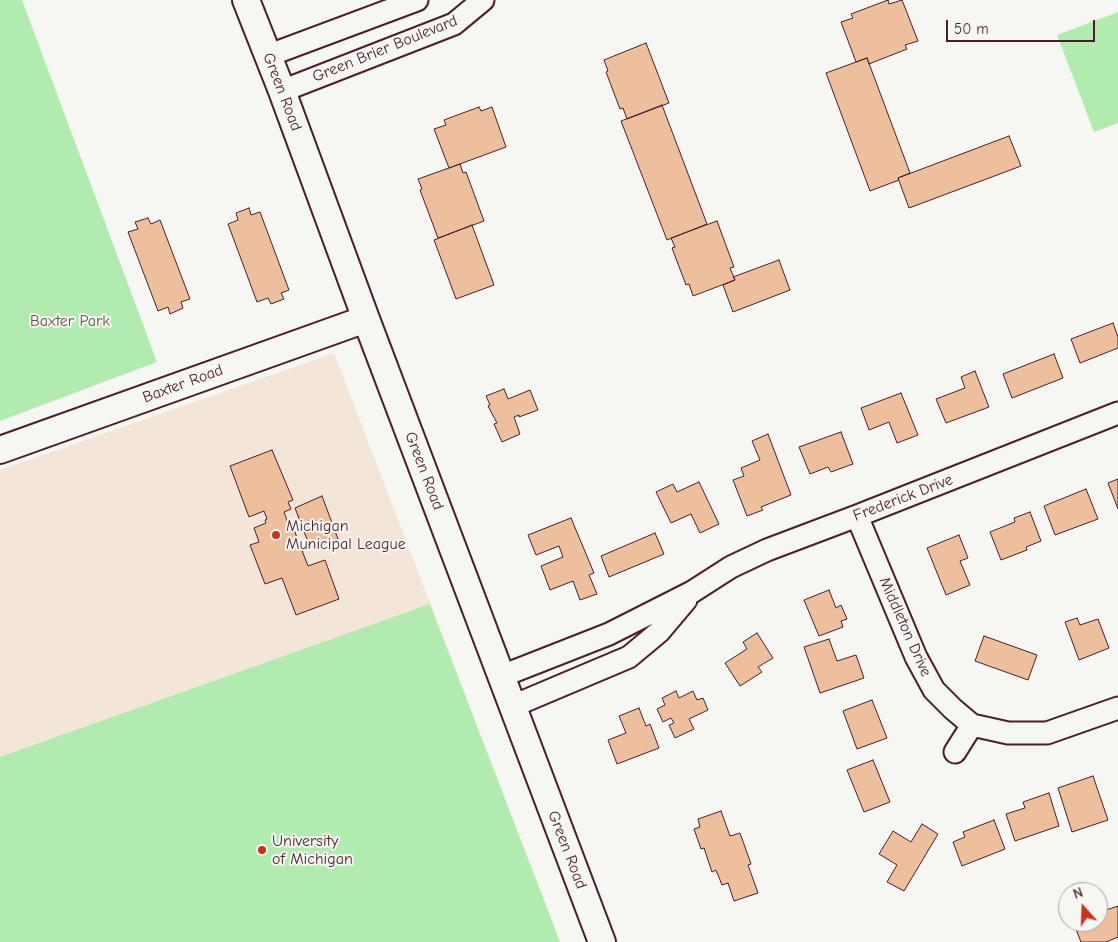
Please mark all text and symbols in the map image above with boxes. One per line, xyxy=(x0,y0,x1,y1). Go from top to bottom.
scale bar xyxy=(948,10,1097,42)
street label: Green Brier Boulevard xyxy=(310,11,460,87)
text: 50 m xyxy=(954,20,989,38)
street label: Green Road xyxy=(258,50,306,134)
park label: Baxter Park xyxy=(30,311,110,331)
street label: Baxter Road xyxy=(140,361,226,407)
street label: Green Road xyxy=(400,429,448,513)
street label: Frederick Drive xyxy=(851,470,955,526)
place label: Michigan Municipal League xyxy=(286,516,406,554)
marker: Michigan Municipal League xyxy=(270,529,282,541)
street label: Middleton Drive xyxy=(875,574,935,680)
street label: Green Road xyxy=(543,808,591,892)
place label: University of Michigan xyxy=(272,831,353,869)
marker: University of Michigan xyxy=(256,844,268,856)
north arrow xyxy=(1058,882,1108,932)
text: N xyxy=(1071,884,1085,903)

